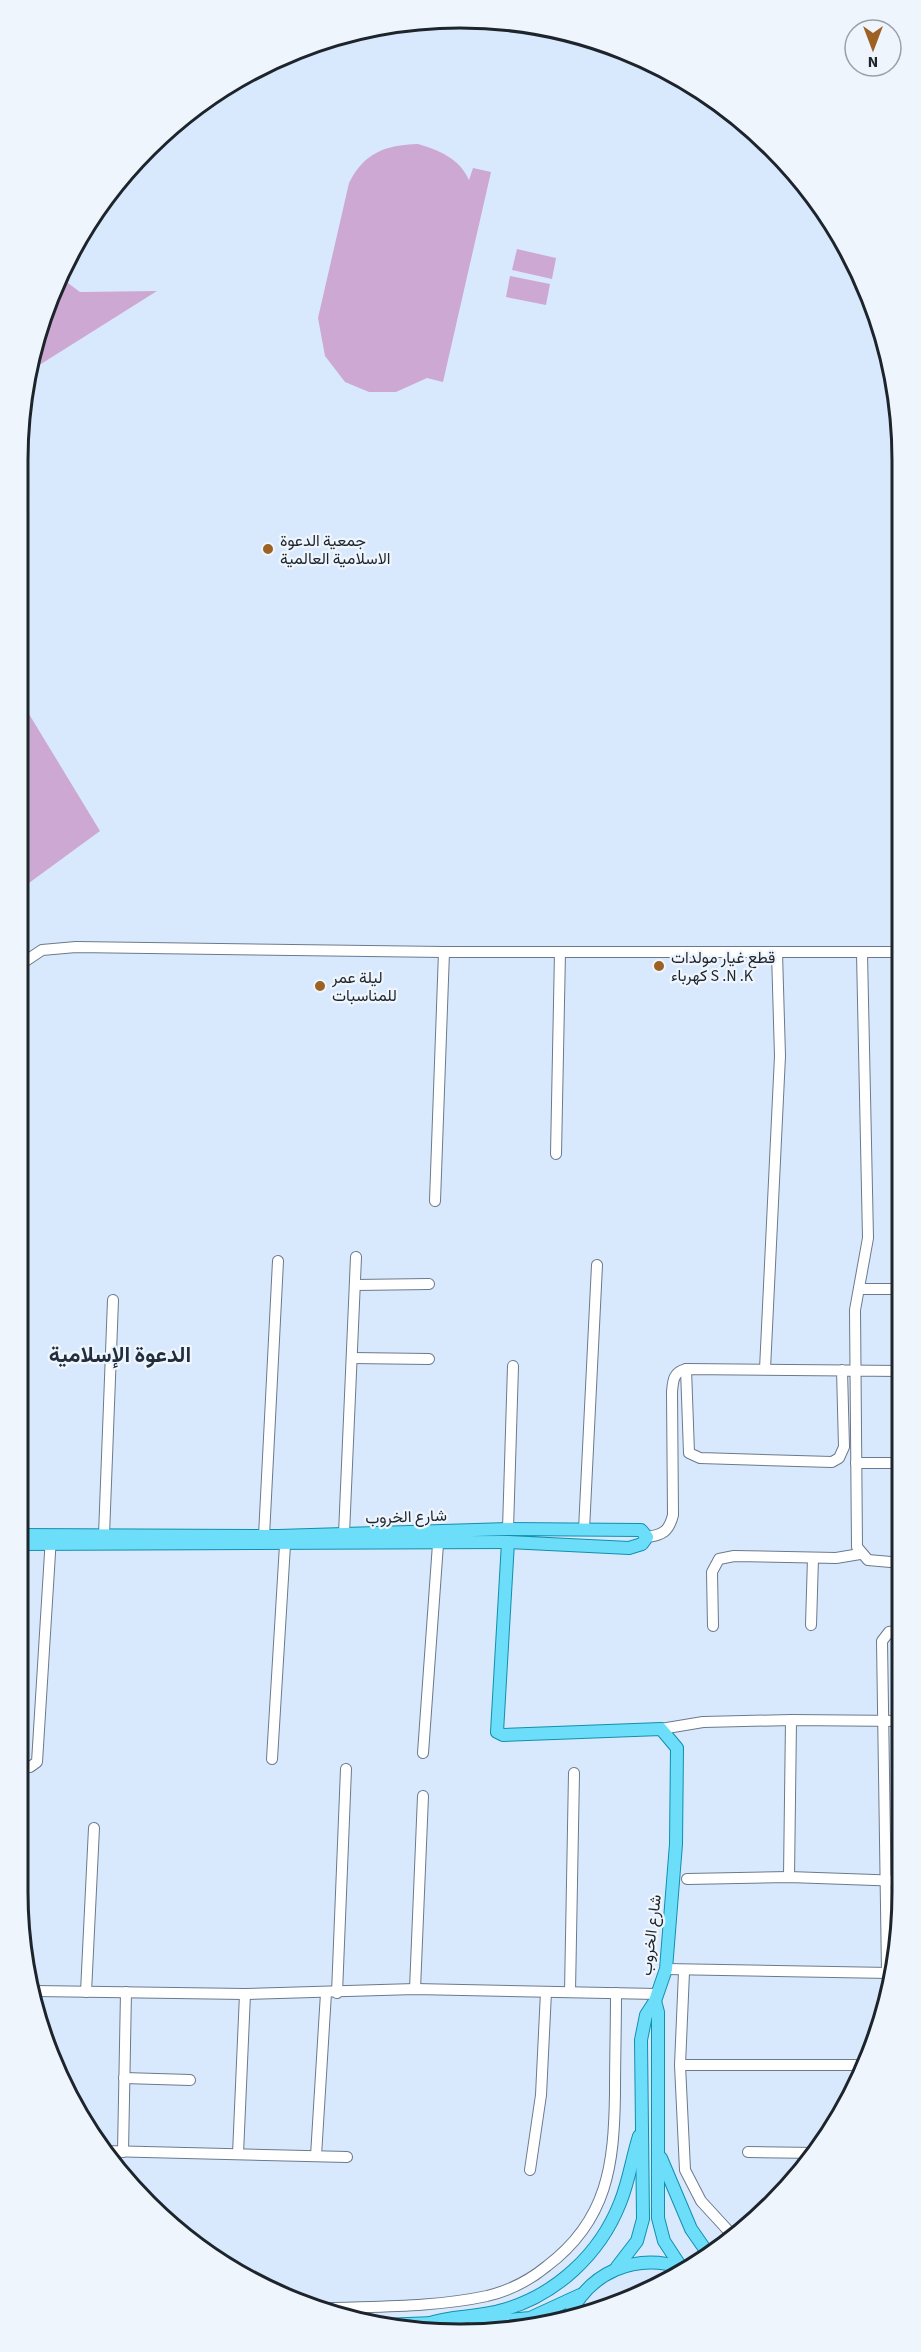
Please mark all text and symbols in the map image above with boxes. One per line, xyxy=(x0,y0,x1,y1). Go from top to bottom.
north arrow xyxy=(843,18,903,78)
text: N xyxy=(868,51,878,73)
place label: جمعية الدعوة الاسلامية العالمية xyxy=(280,530,390,570)
marker: جمعية الدعوة الاسلامية العالمية xyxy=(261,542,275,556)
place label: قطع غيار مولدات كهرباء S .N .K xyxy=(671,947,775,987)
marker: قطع غيار مولدات كهرباء S .N .K xyxy=(652,959,666,973)
place label: ليلة عمر للمناسبات xyxy=(331,967,397,1007)
marker: ليلة عمر للمناسبات xyxy=(313,979,327,993)
district label: الدعوة الإسلامية xyxy=(49,1339,191,1371)
street label: شارع الخروب xyxy=(365,1505,447,1529)
street label: شارع الخروب xyxy=(635,1893,667,1977)

